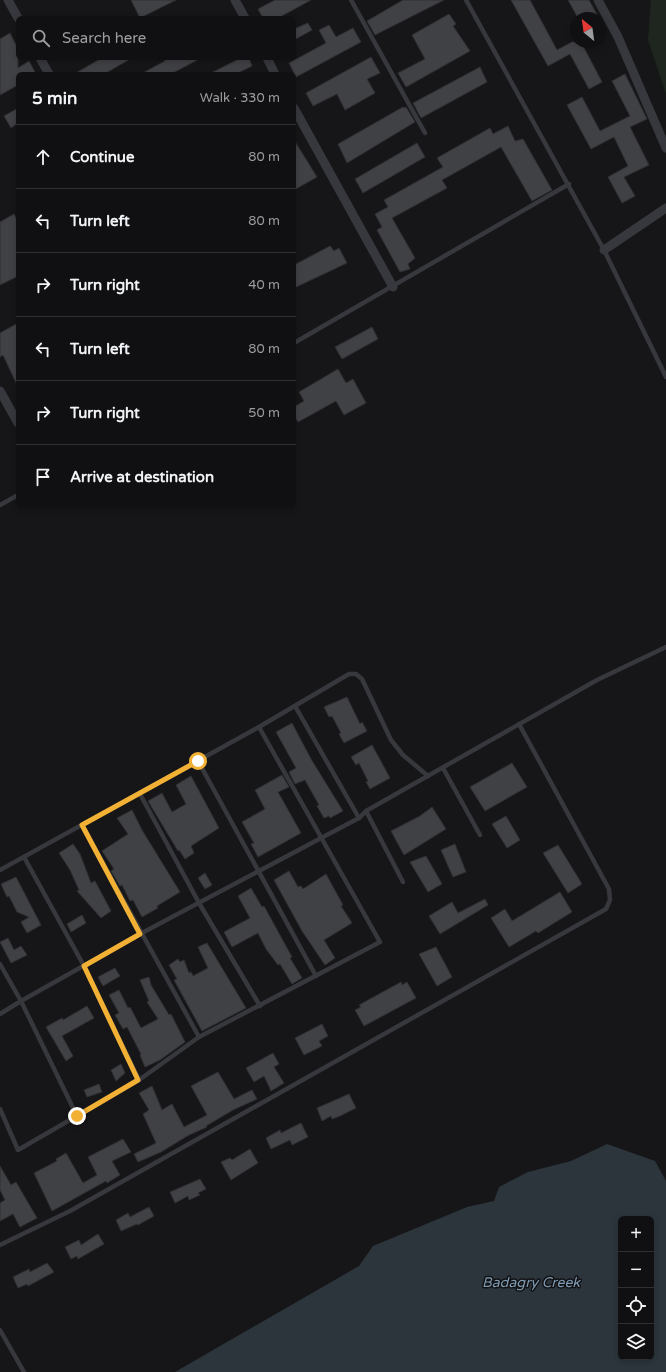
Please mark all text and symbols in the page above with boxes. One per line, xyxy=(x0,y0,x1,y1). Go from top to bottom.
north arrow xyxy=(570,12,606,48)
search box xyxy=(16,16,296,60)
icon: search xyxy=(30,27,52,49)
text: Search here xyxy=(62,29,146,47)
text: 5 min xyxy=(32,88,77,109)
text: Walk · 330 m xyxy=(200,90,280,106)
icon: ahead xyxy=(32,146,54,168)
text: Continue xyxy=(70,148,134,166)
text: 80 m xyxy=(248,149,280,165)
icon: left xyxy=(32,210,54,232)
text: Turn left xyxy=(70,212,130,230)
text: 80 m xyxy=(248,213,280,229)
icon: right xyxy=(32,274,54,296)
text: Turn right xyxy=(70,276,140,294)
text: 40 m xyxy=(248,277,280,293)
icon: left xyxy=(32,338,54,360)
text: Turn left xyxy=(70,340,130,358)
text: 80 m xyxy=(248,341,280,357)
icon: right xyxy=(32,402,54,424)
text: Turn right xyxy=(70,404,140,422)
text: 50 m xyxy=(248,405,280,421)
icon: arrive xyxy=(32,466,54,488)
text: Arrive at destination xyxy=(70,468,214,486)
route start xyxy=(189,752,207,770)
route end xyxy=(68,1107,86,1125)
map controls xyxy=(618,1216,654,1360)
button: + xyxy=(618,1216,654,1252)
button: − xyxy=(618,1252,654,1288)
water label: Badagry Creek xyxy=(482,1274,581,1291)
button: locate xyxy=(618,1288,654,1324)
button: layers xyxy=(618,1324,654,1360)

